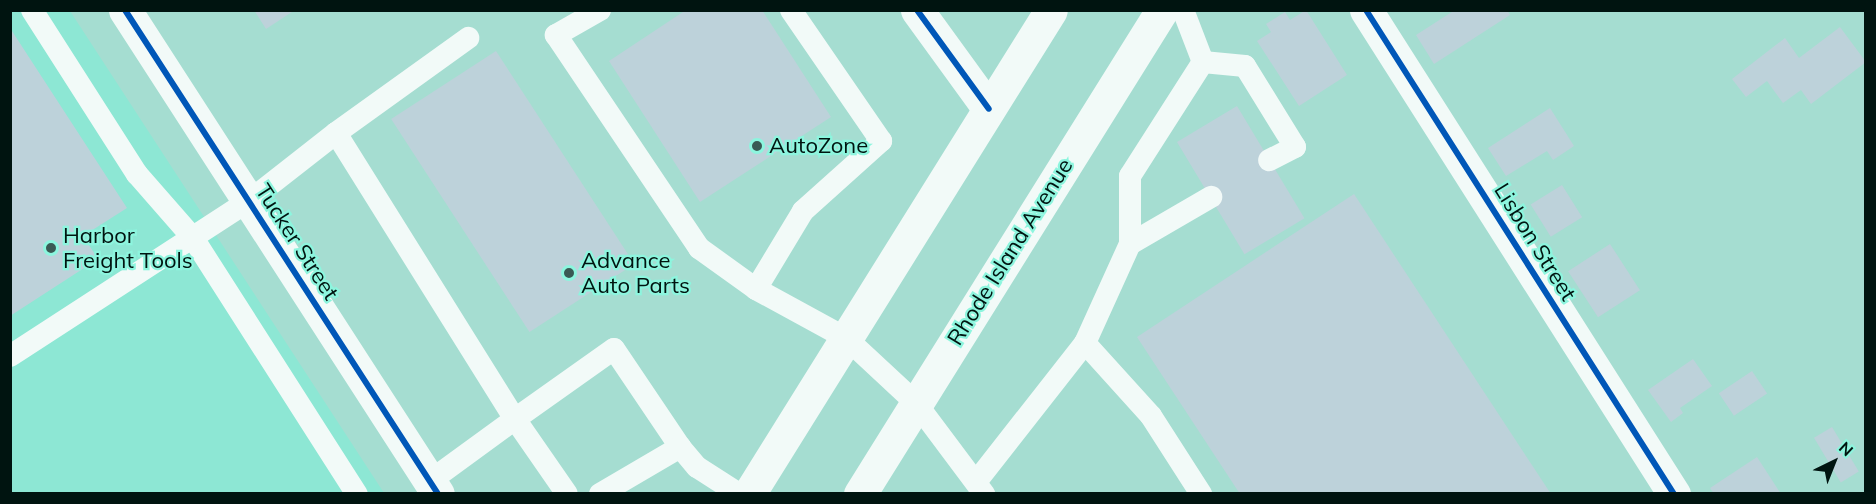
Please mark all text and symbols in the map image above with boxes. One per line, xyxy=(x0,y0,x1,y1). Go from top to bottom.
place label: AutoZone xyxy=(769,133,868,159)
marker: AutoZone xyxy=(750,139,764,153)
street label: Rhode Island Avenue xyxy=(942,154,1078,350)
street label: Lisbon Street xyxy=(1488,178,1582,306)
street label: Tucker Street xyxy=(250,179,344,305)
place label: Harbor Freight Tools xyxy=(63,222,193,274)
marker: Harbor Freight Tools xyxy=(44,241,58,255)
place label: Advance Auto Parts xyxy=(581,247,690,298)
marker: Advance Auto Parts xyxy=(562,266,576,280)
north arrow xyxy=(1804,432,1864,492)
text: N xyxy=(1835,437,1858,460)

